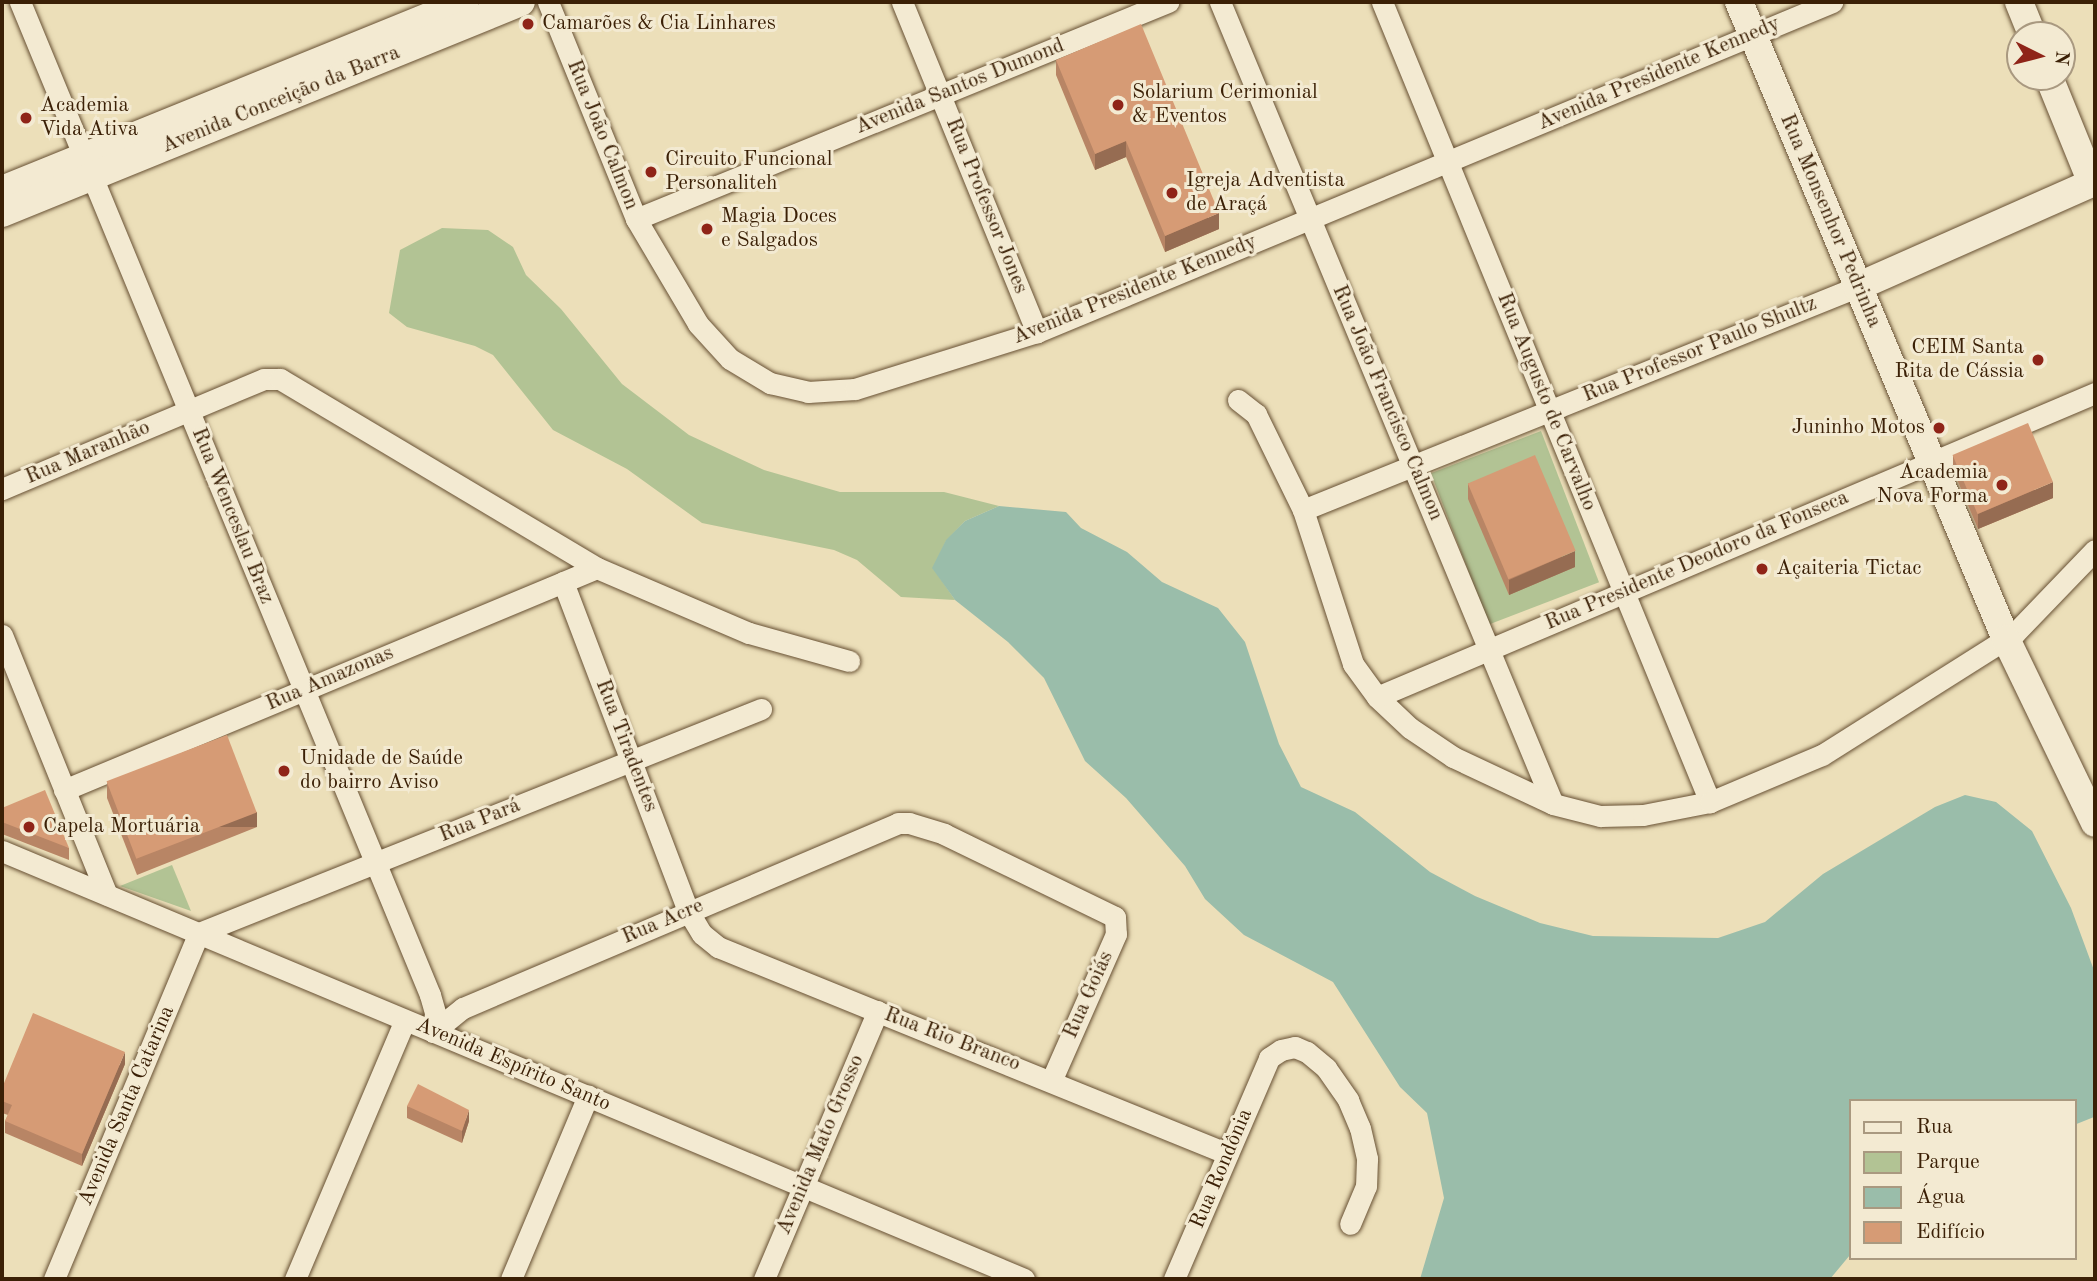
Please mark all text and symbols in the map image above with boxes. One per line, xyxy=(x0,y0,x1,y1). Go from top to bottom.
place label: Camarões & Cia Linhares xyxy=(542,11,776,37)
street label: Avenida Presidente Kennedy xyxy=(1534,11,1784,137)
marker: Camarões & Cia Linhares xyxy=(520,16,536,32)
north arrow xyxy=(2006,21,2076,91)
street label: Avenida Santos Dumond xyxy=(852,34,1068,140)
street label: Avenida Conceição da Barra xyxy=(158,41,404,159)
text: N xyxy=(2050,50,2071,66)
street label: Rua João Calmon xyxy=(560,56,644,214)
place label: Solarium Cerimonial & Eventos xyxy=(1132,80,1318,130)
place label: Academia Vida Ativa xyxy=(40,93,138,143)
marker: Solarium Cerimonial & Eventos xyxy=(1110,97,1126,113)
marker: Academia Vida Ativa xyxy=(18,110,34,126)
street label: Rua Monsenhor Pedrinha xyxy=(1774,110,1886,332)
street label: Rua Professor Jones xyxy=(939,114,1033,298)
place label: Circuito Funcional Personaliteh xyxy=(665,147,832,197)
marker: Circuito Funcional Personaliteh xyxy=(643,164,659,180)
place label: Igreja Adventista de Araçá xyxy=(1186,168,1345,218)
marker: Igreja Adventista de Araçá xyxy=(1164,185,1180,201)
place label: Magia Doces e Salgados xyxy=(721,204,837,254)
marker: Magia Doces e Salgados xyxy=(699,221,715,237)
street label: Avenida Presidente Kennedy xyxy=(1009,229,1261,351)
street label: Rua João Francisco Calmon xyxy=(1326,281,1448,525)
street label: Rua Augusto de Carvalho xyxy=(1491,289,1601,515)
street label: Rua Professor Paulo Shultz xyxy=(1579,291,1821,409)
place label: CEIM Santa Rita de Cássia xyxy=(1894,335,2024,385)
marker: CEIM Santa Rita de Cássia xyxy=(2030,352,2046,368)
street label: Rua Maranhão xyxy=(22,415,154,491)
place label: Juninho Motos xyxy=(1791,415,1925,441)
marker: Juninho Motos xyxy=(1931,420,1947,436)
street label: Rua Wenceslau Braz xyxy=(185,424,279,608)
place label: Academia Nova Forma xyxy=(1877,460,1988,510)
marker: Academia Nova Forma xyxy=(1994,477,2010,493)
street label: Rua Presidente Deodoro da Fonseca xyxy=(1541,485,1853,637)
place label: Açaiteria Tictac xyxy=(1776,556,1921,582)
marker: Açaiteria Tictac xyxy=(1754,561,1770,577)
street label: Rua Amazonas xyxy=(262,641,398,717)
street label: Rua Tiradentes xyxy=(589,676,663,816)
place label: Unidade de Saúde do bairro Aviso xyxy=(300,746,463,796)
marker: Unidade de Saúde do bairro Aviso xyxy=(274,761,294,781)
street label: Rua Pará xyxy=(436,793,524,849)
place label: Capela Mortuária xyxy=(43,814,200,840)
marker: Capela Mortuária xyxy=(21,819,37,835)
street label: Rua Acre xyxy=(619,894,707,950)
street label: Rua Goiás xyxy=(1059,947,1119,1043)
street label: Avenida Santa Catarina xyxy=(73,1002,181,1210)
street label: Rua Rio Branco xyxy=(880,1002,1024,1078)
street label: Avenida Espírito Santo xyxy=(412,1013,614,1117)
street label: Avenida Mato Grosso xyxy=(772,1051,870,1239)
legend xyxy=(1848,1099,2076,1260)
street label: Rua Rondônia xyxy=(1185,1105,1259,1233)
text: Rua xyxy=(1916,1117,1953,1138)
text: Parque xyxy=(1916,1152,1980,1173)
text: Água xyxy=(1916,1187,1965,1208)
text: Edifício xyxy=(1916,1222,1985,1243)

